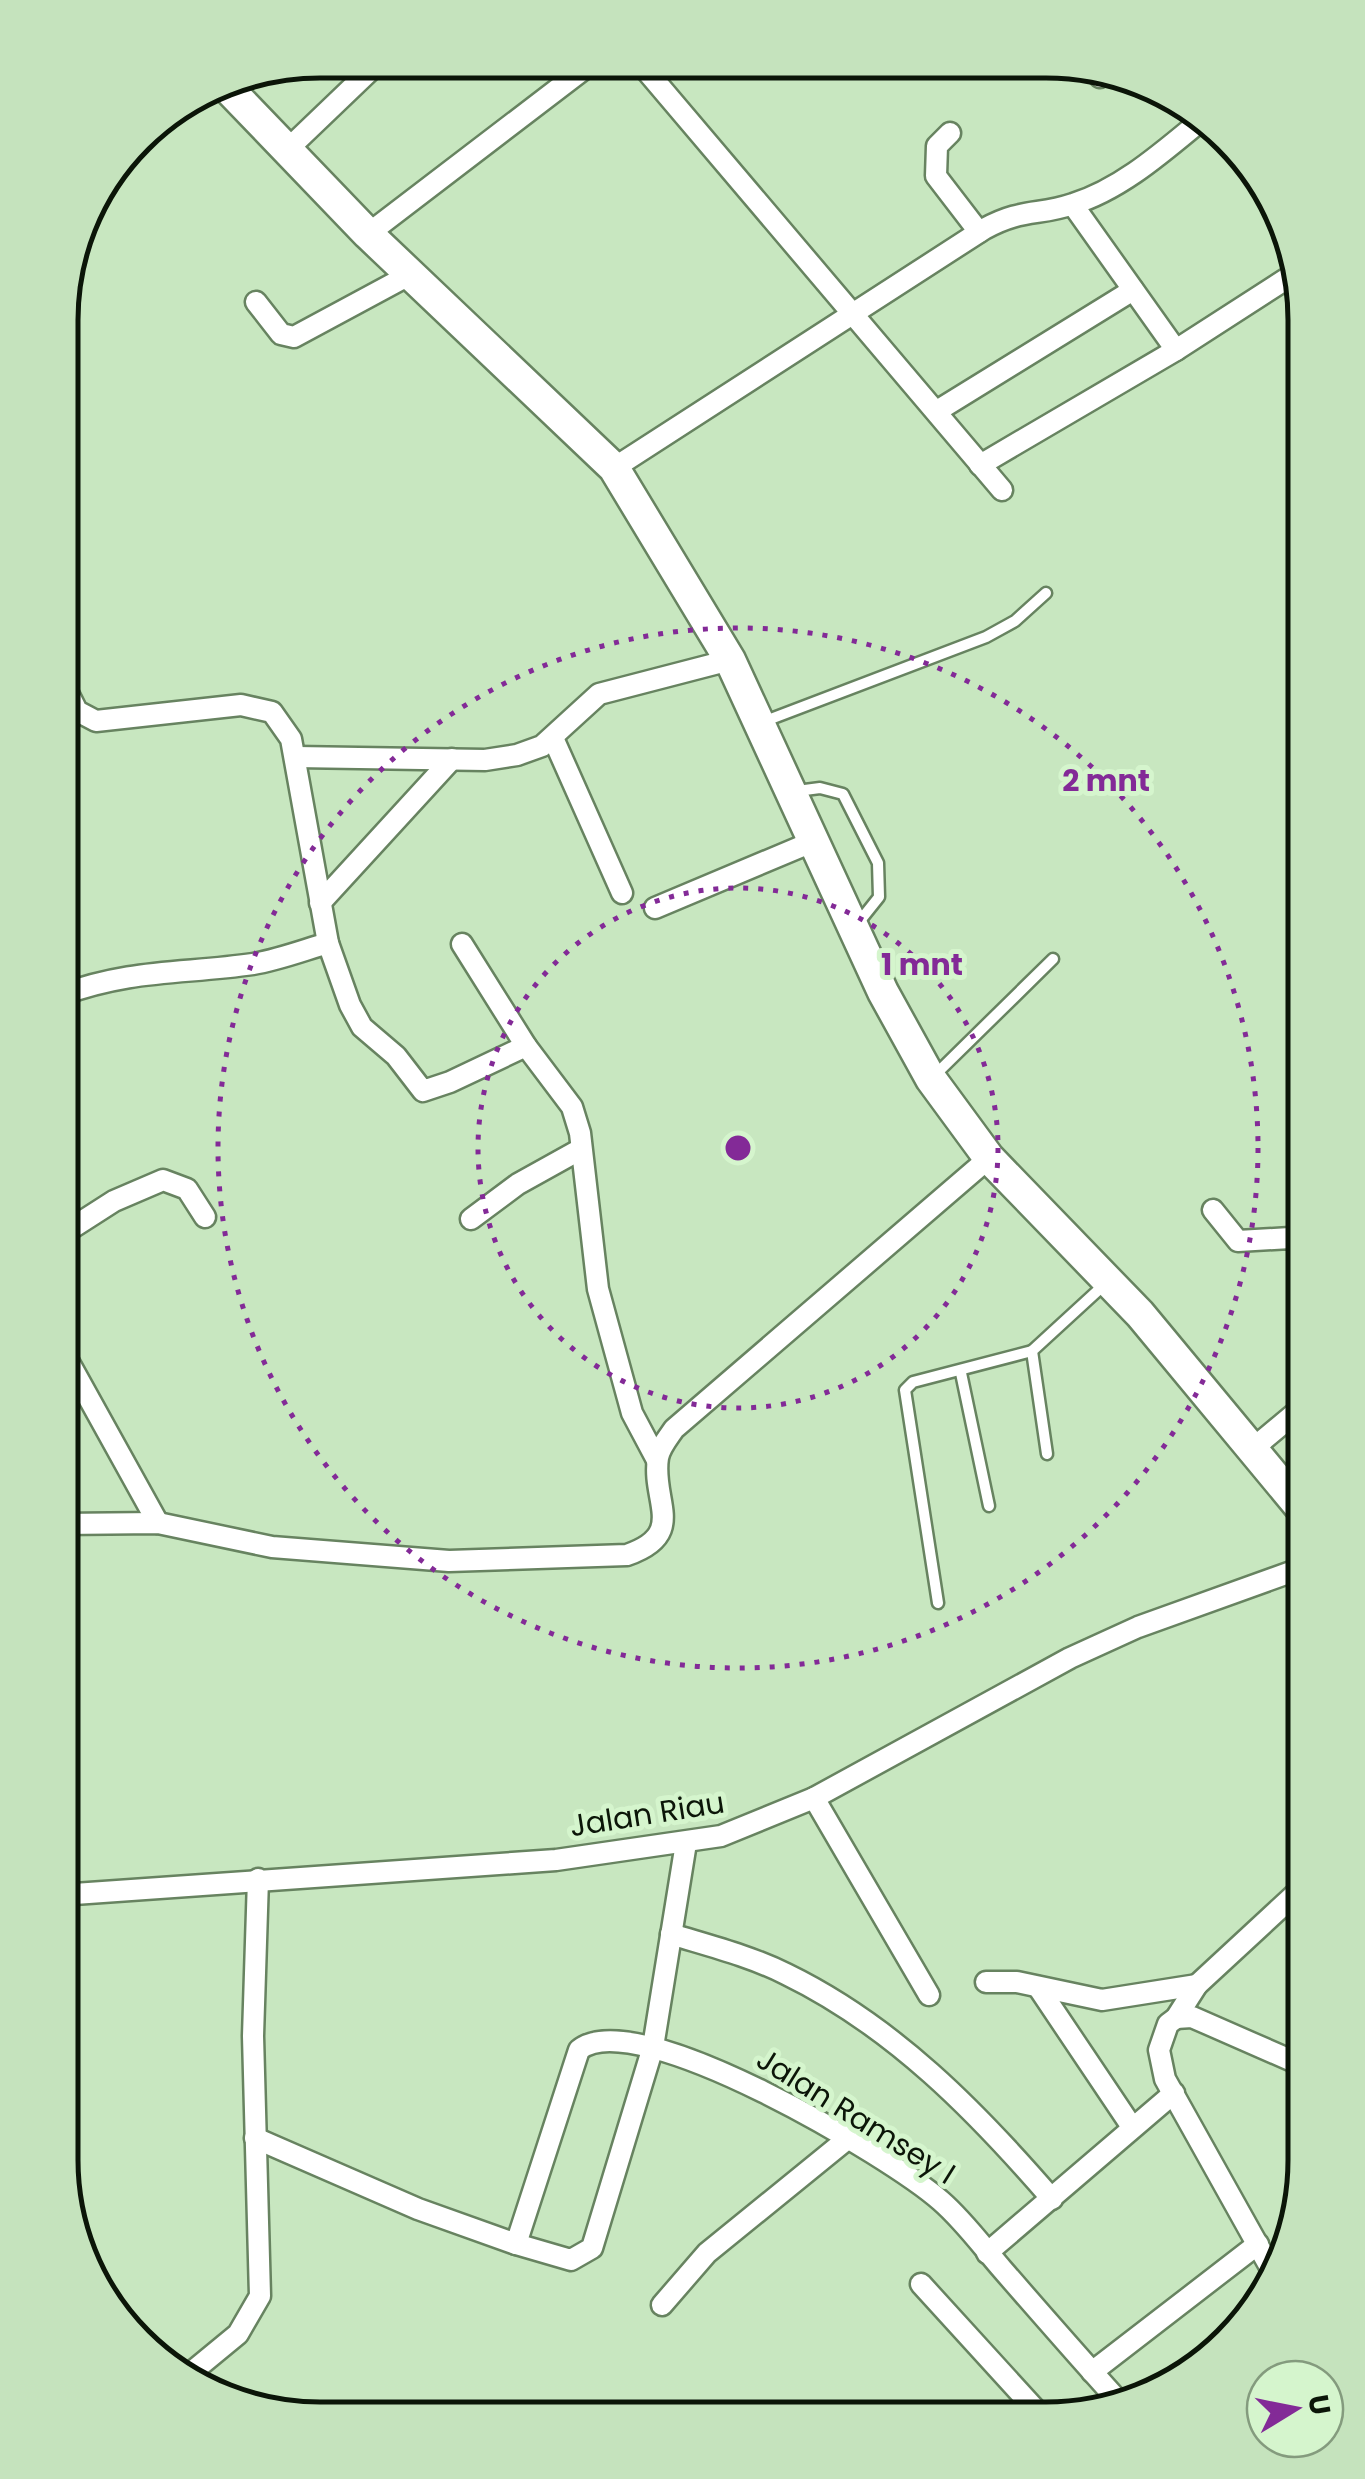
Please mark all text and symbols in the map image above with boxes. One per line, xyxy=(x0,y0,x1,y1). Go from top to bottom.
text: 2 mnt xyxy=(1062,759,1150,802)
text: 1 mnt xyxy=(881,943,963,986)
centre of rings xyxy=(720,1130,756,1166)
street label: Jalan Riau xyxy=(567,1781,727,1847)
street label: Jalan Ramsey I xyxy=(748,2038,964,2194)
north arrow xyxy=(1245,2359,1345,2459)
text: U xyxy=(1298,2392,1340,2418)

